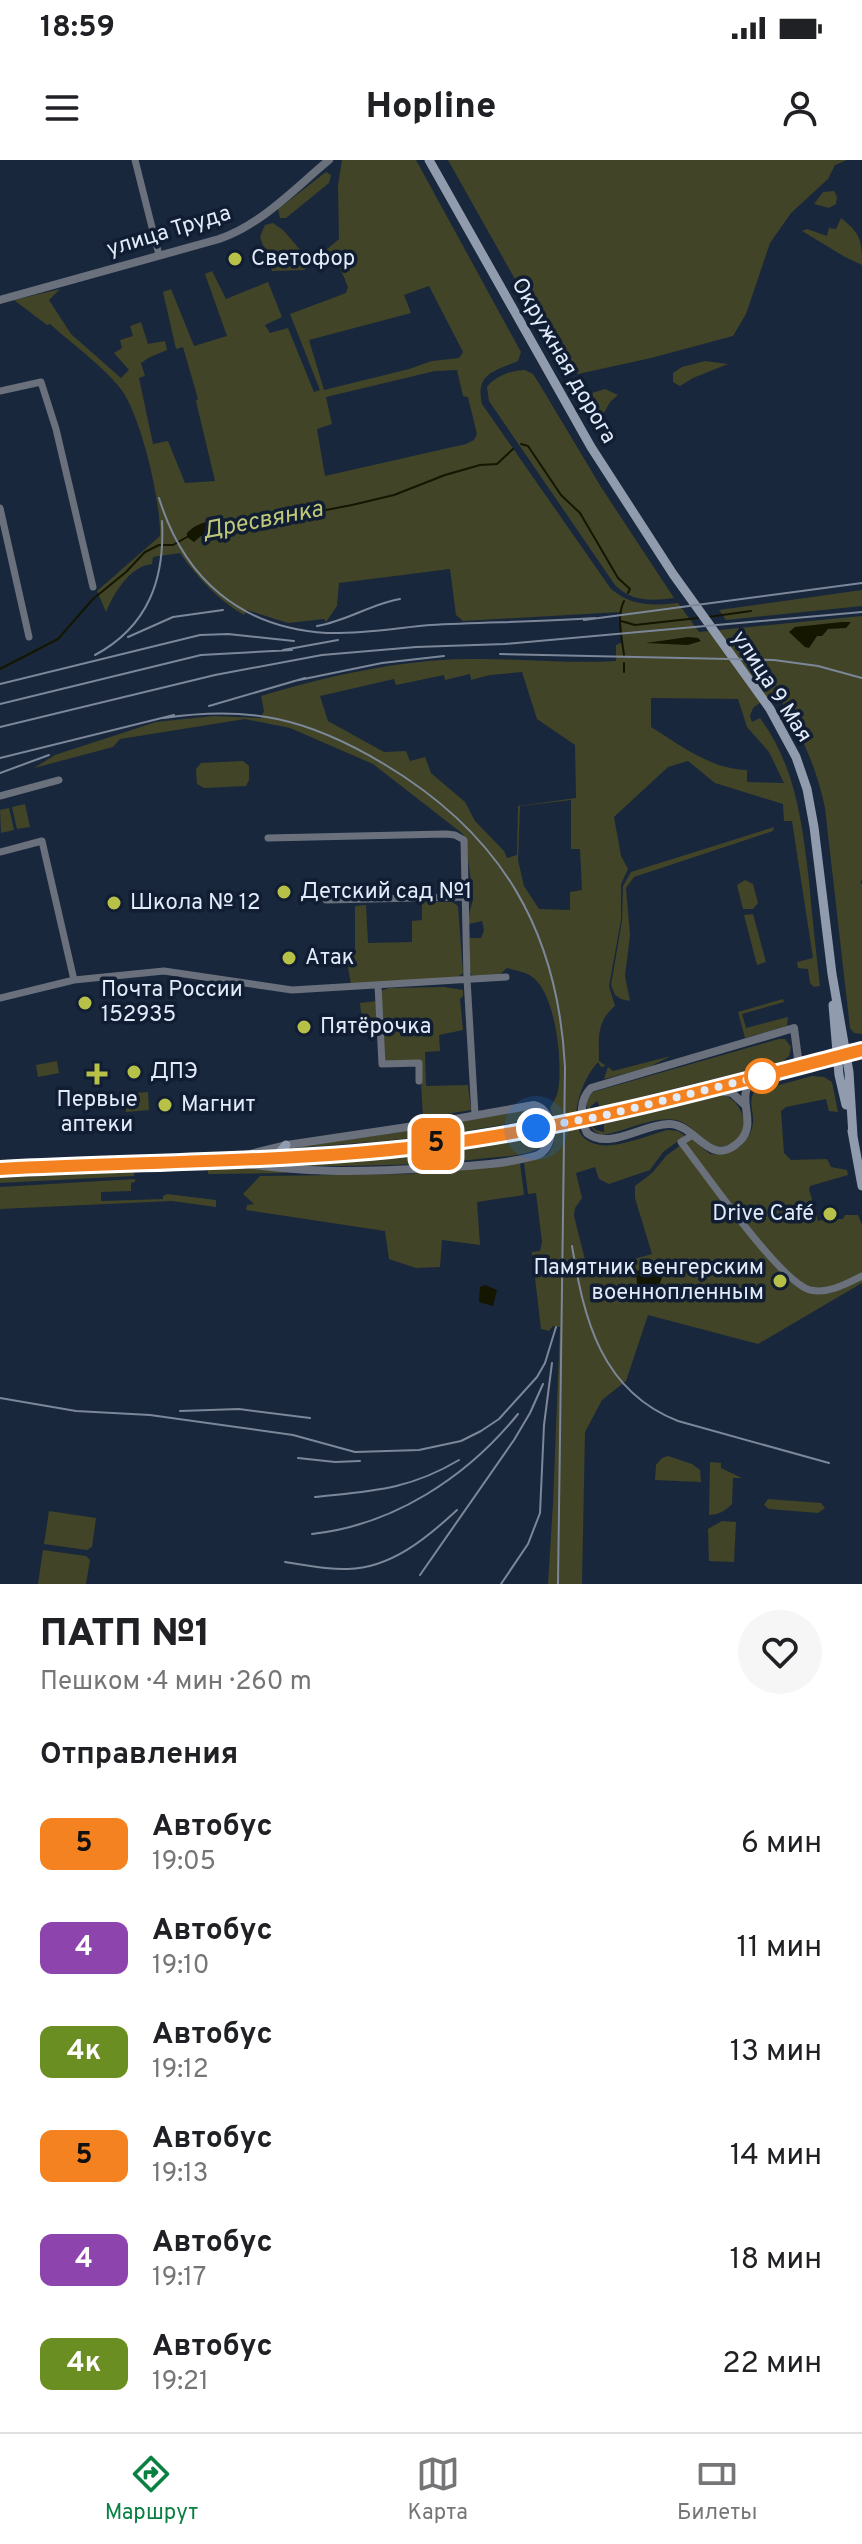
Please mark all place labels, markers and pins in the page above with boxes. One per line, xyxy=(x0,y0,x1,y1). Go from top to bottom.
place label: Светофор xyxy=(251,246,355,273)
marker: Светофор xyxy=(226,250,244,268)
place label: Детский сад №1 xyxy=(300,879,472,906)
marker: Детский сад №1 xyxy=(275,883,293,901)
place label: Школа № 12 xyxy=(130,890,261,917)
marker: Школа № 12 xyxy=(105,894,123,912)
place label: Атак xyxy=(305,945,354,972)
marker: Атак xyxy=(280,949,298,967)
place label: Почта России 152935 xyxy=(101,977,243,1029)
marker: Почта России 152935 xyxy=(76,994,94,1012)
place label: Пятёрочка xyxy=(320,1014,431,1041)
marker: Пятёрочка xyxy=(295,1018,313,1036)
place label: ДПЭ xyxy=(150,1059,198,1086)
unlabelled marker xyxy=(745,1059,779,1093)
marker: ДПЭ xyxy=(125,1063,143,1081)
marker: Первые аптеки xyxy=(88,1065,106,1083)
place label: Первые аптеки xyxy=(56,1087,138,1139)
place label: Магнит xyxy=(181,1092,255,1119)
marker: Магнит xyxy=(156,1096,174,1114)
place label: Drive Café xyxy=(712,1201,814,1228)
marker: Drive Café xyxy=(821,1205,839,1223)
place label: Памятник венгерским военнопленным xyxy=(534,1255,764,1307)
marker: Памятник венгерским военнопленным xyxy=(771,1272,789,1290)

